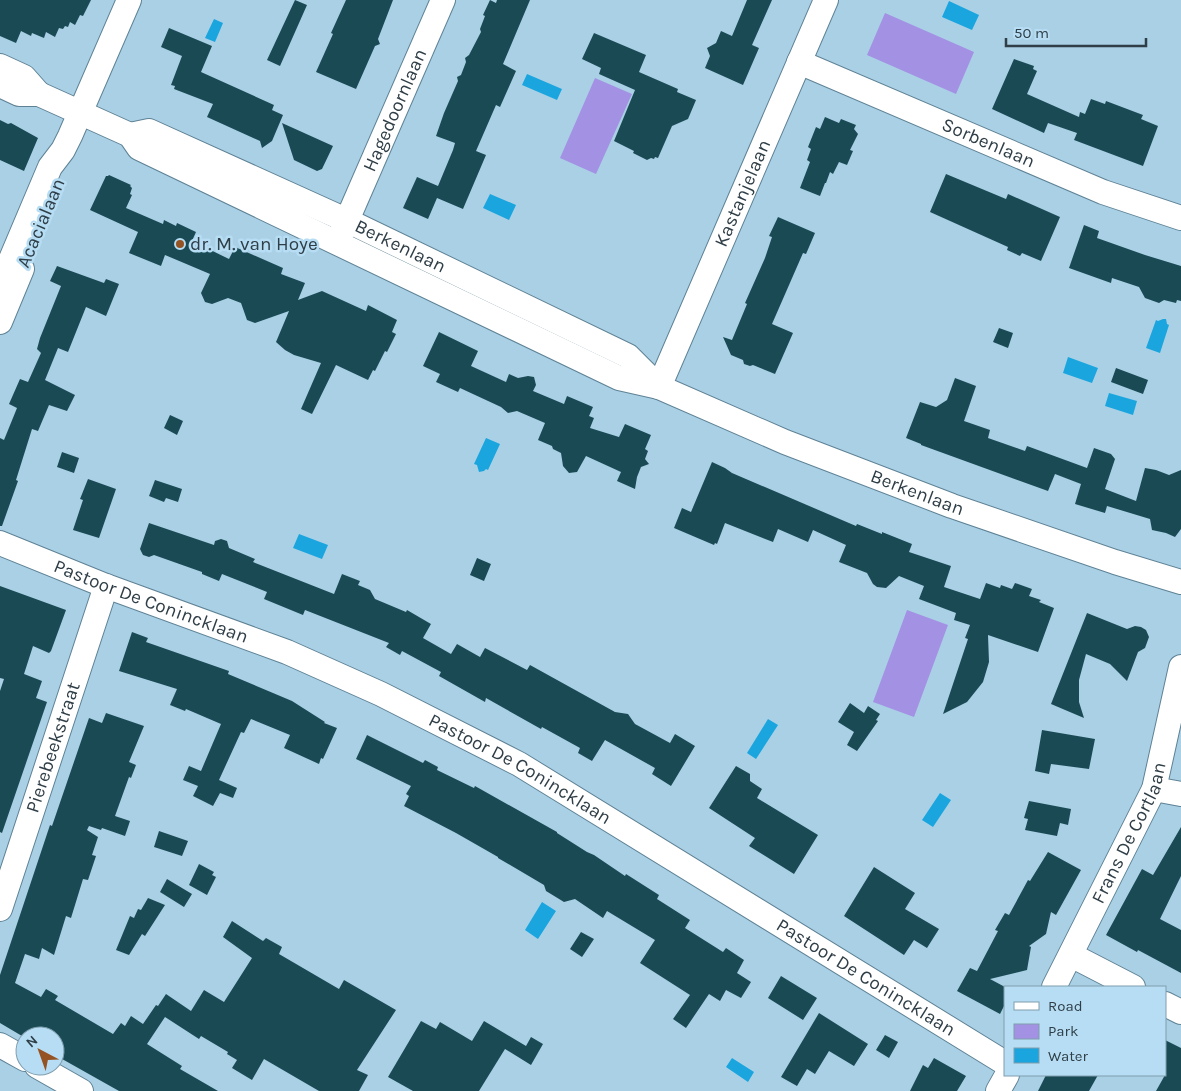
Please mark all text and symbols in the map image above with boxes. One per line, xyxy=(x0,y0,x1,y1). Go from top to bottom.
scale bar xyxy=(1006,15,1146,47)
text: 50 m xyxy=(1014,24,1049,42)
street label: Hagedoornlaan xyxy=(359,45,431,175)
street label: Sorbenlaan xyxy=(939,113,1038,173)
street label: Kastanjelaan xyxy=(710,136,775,250)
street label: Acacialaan xyxy=(12,175,70,271)
street label: Berkenlaan xyxy=(351,215,449,277)
place label: dr. M. van Hoye xyxy=(190,233,318,255)
marker: dr. M. van Hoye xyxy=(174,238,186,250)
street label: Berkenlaan xyxy=(867,465,967,520)
street label: Pastoor De Conincklaan xyxy=(51,555,251,648)
street label: Pierebeekstraat xyxy=(21,679,85,816)
street label: Pastoor De Conincklaan xyxy=(425,709,615,829)
street label: Frans De Cortlaan xyxy=(1087,760,1171,907)
street label: Pastoor De Conincklaan xyxy=(772,914,959,1041)
legend xyxy=(1004,986,1166,1076)
text: Road xyxy=(1048,997,1083,1015)
text: Park xyxy=(1048,1022,1078,1040)
north arrow xyxy=(15,1026,65,1076)
text: N xyxy=(22,1032,41,1051)
text: Water xyxy=(1048,1047,1089,1065)

